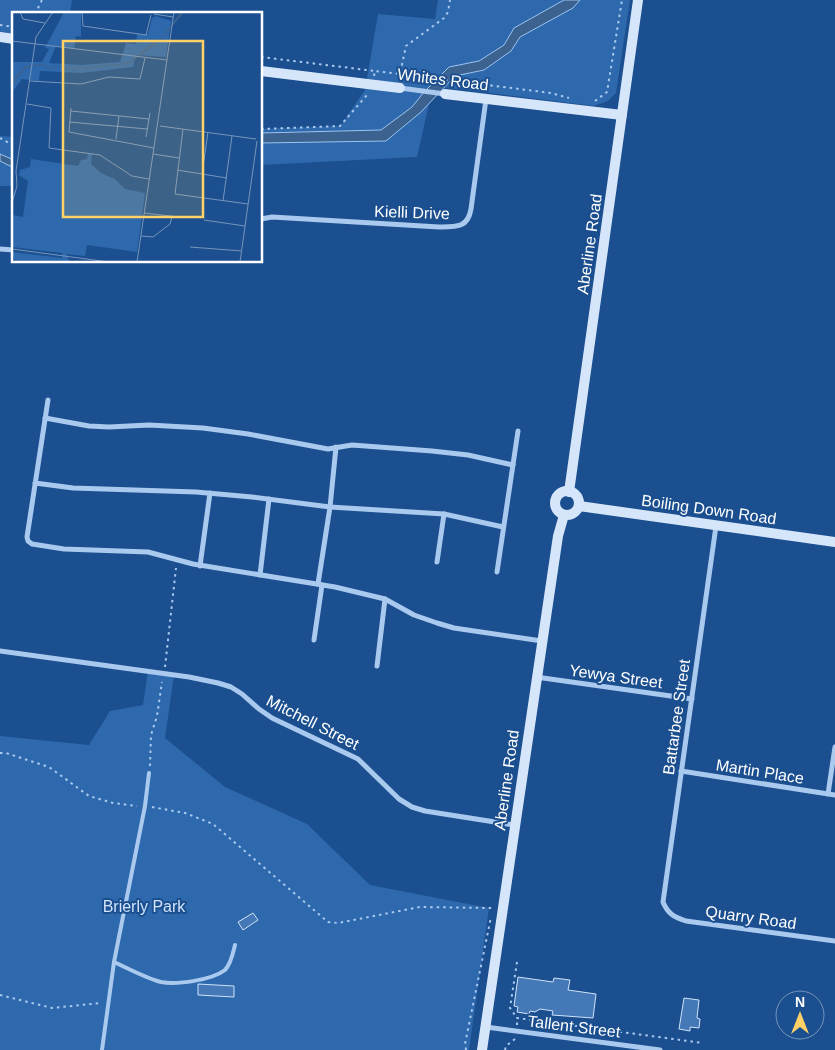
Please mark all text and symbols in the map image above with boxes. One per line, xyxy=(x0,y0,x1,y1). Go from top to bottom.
inset map xyxy=(12,12,262,262)
street label: Whites Road xyxy=(396,65,489,94)
street label: Aberline Road xyxy=(574,193,605,295)
street label: Kielli Drive xyxy=(374,203,450,222)
street label: Boiling Down Road xyxy=(640,492,777,527)
street label: Battarbee Street xyxy=(660,658,693,776)
street label: Yewya Street xyxy=(568,662,664,692)
street label: Mitchell Street xyxy=(264,692,362,753)
street label: Aberline Road xyxy=(491,729,522,831)
street label: Martin Place xyxy=(715,756,805,787)
park label: Brierly Park xyxy=(103,898,186,915)
street label: Quarry Road xyxy=(704,903,797,932)
north arrow xyxy=(775,990,825,1040)
text: N xyxy=(795,994,805,1010)
street label: Tallent Street xyxy=(527,1012,622,1041)

